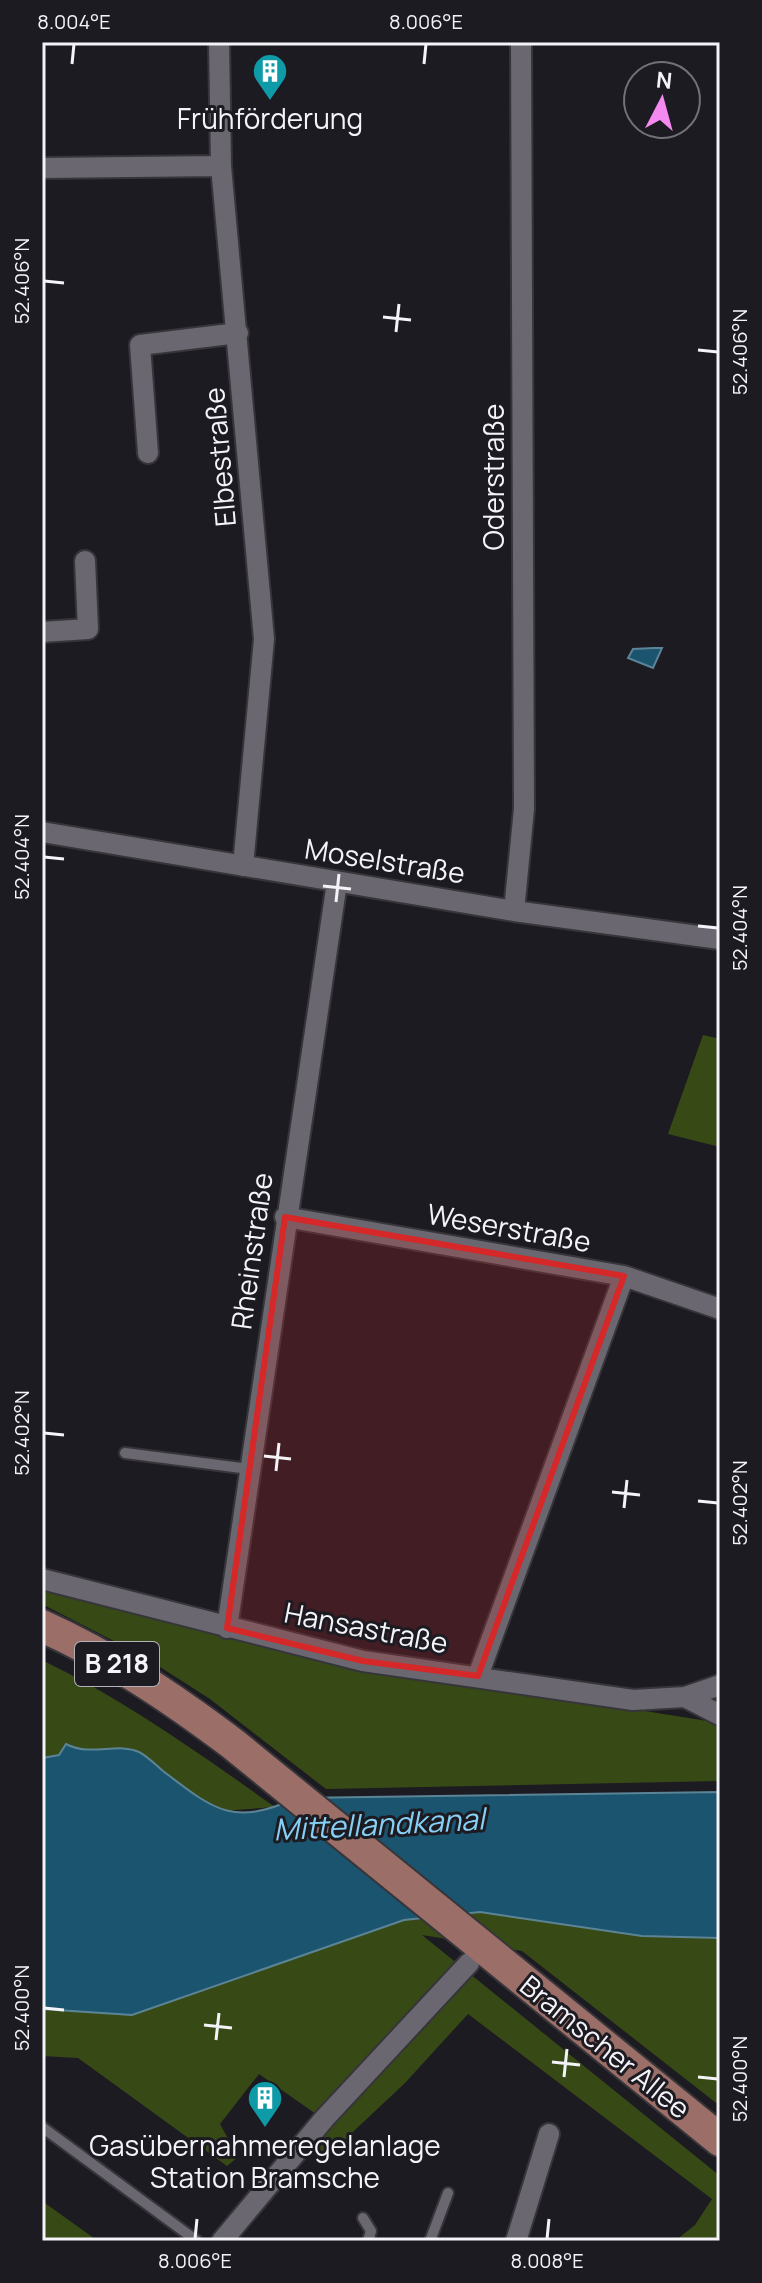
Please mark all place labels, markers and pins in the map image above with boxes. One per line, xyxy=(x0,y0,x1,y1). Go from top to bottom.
building icon: Frühförderung xyxy=(251,52,289,102)
place label: Frühförderung xyxy=(177,99,363,137)
building icon: Gasübernahmeregelanlage Station Bramsche xyxy=(246,2079,284,2129)
place label: Gasübernahmeregelanlage Station Bramsche xyxy=(89,2126,441,2196)

